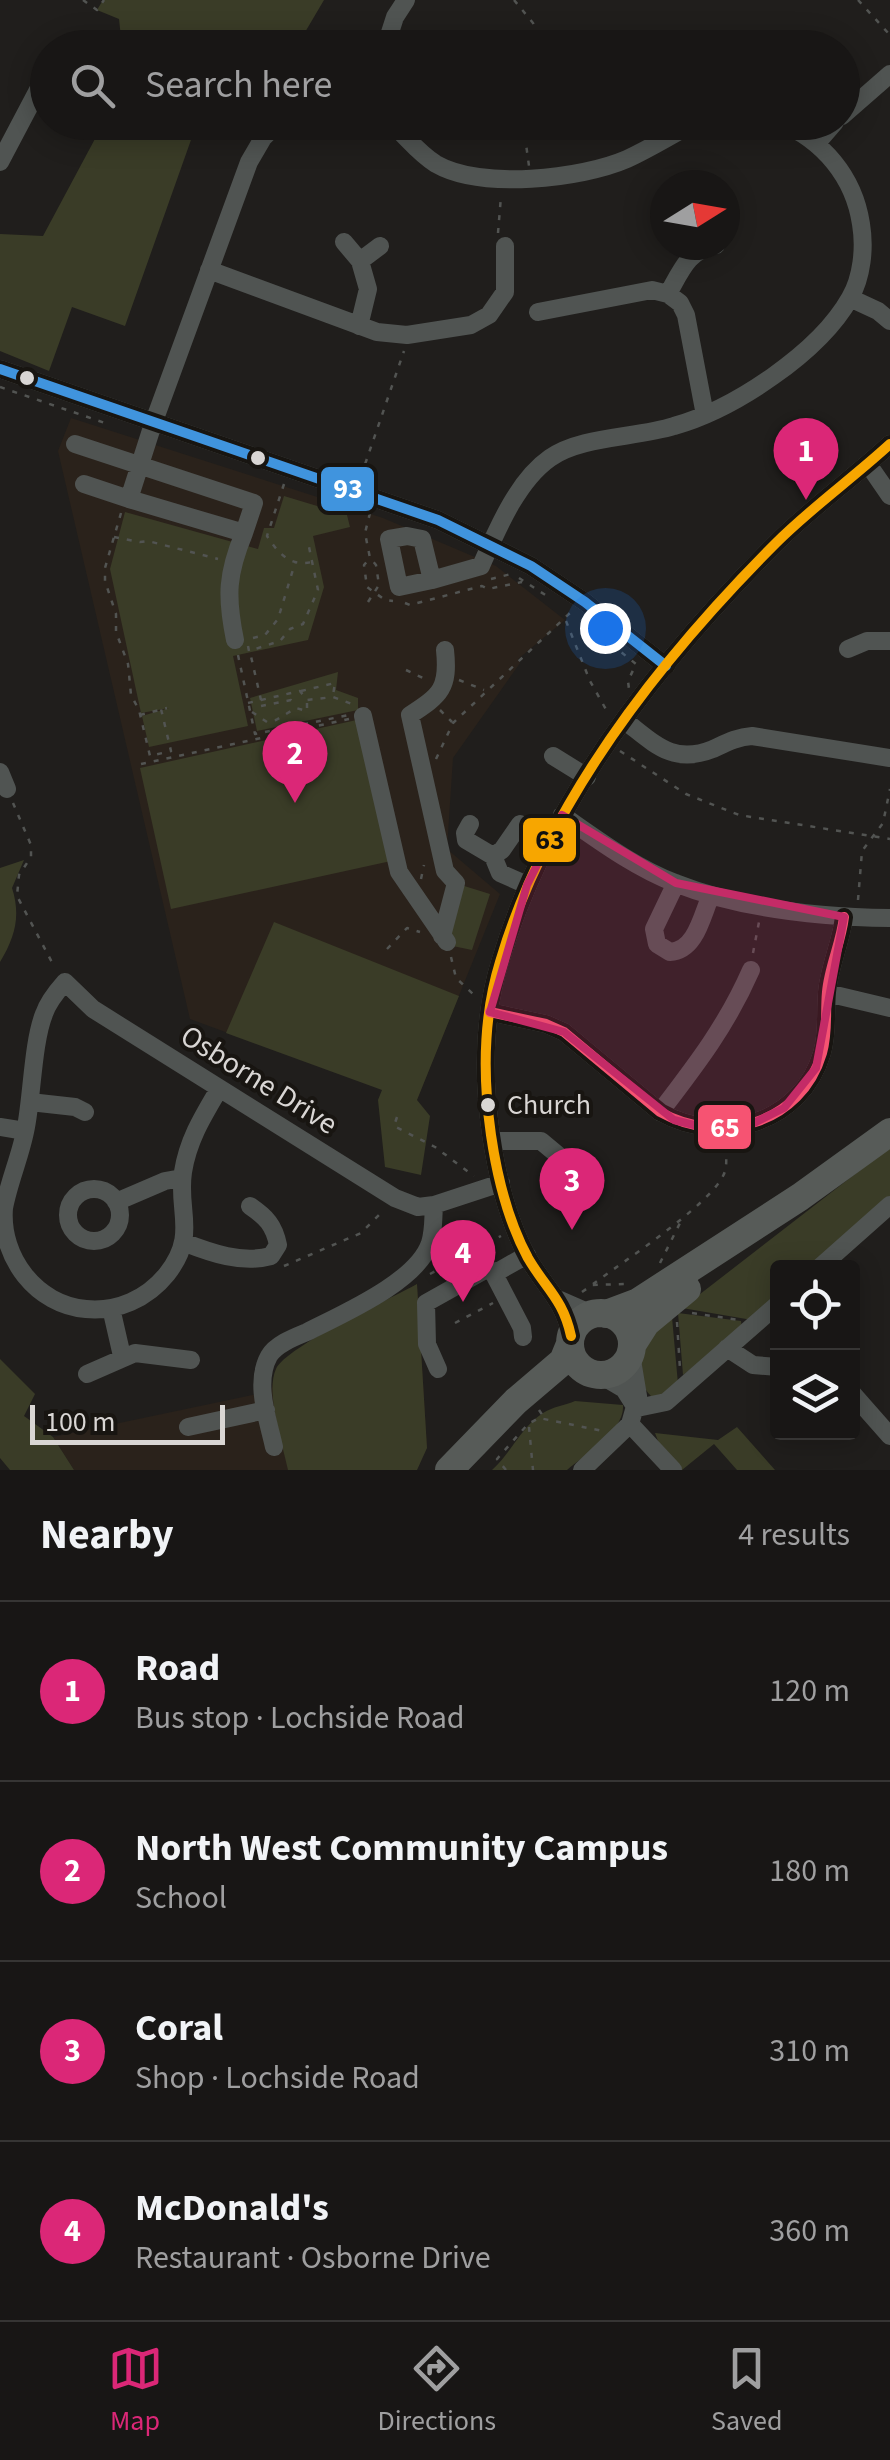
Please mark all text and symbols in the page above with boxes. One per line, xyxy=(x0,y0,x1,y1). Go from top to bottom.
search box xyxy=(30,30,860,140)
icon: search xyxy=(65,58,120,113)
text: Search here xyxy=(145,58,332,112)
north arrow xyxy=(650,170,740,260)
unlabelled marker xyxy=(17,368,37,388)
pin: 1 xyxy=(774,418,838,500)
unlabelled marker xyxy=(248,448,268,468)
line badge: 93 xyxy=(319,465,376,513)
text: 93 xyxy=(333,469,363,509)
your location xyxy=(580,603,631,654)
pin: 2 xyxy=(262,720,328,803)
line badge: 63 xyxy=(521,816,578,864)
text: 63 xyxy=(535,820,565,860)
street label: Osborne Drive xyxy=(172,1015,346,1145)
place label: Church xyxy=(507,1085,591,1125)
marker: Church xyxy=(478,1095,498,1115)
line badge: 65 xyxy=(696,1103,753,1151)
text: 65 xyxy=(710,1108,740,1148)
pin: 3 xyxy=(540,1148,604,1230)
pin: 4 xyxy=(430,1220,496,1302)
map controls xyxy=(770,1260,860,1440)
button: locate xyxy=(770,1260,860,1350)
button: layers xyxy=(770,1350,860,1440)
scale bar xyxy=(30,1400,225,1444)
text: 100 m xyxy=(45,1402,116,1442)
text: Nearby xyxy=(40,1505,174,1565)
text: 4 results xyxy=(738,1512,850,1558)
text: Road xyxy=(135,1641,220,1695)
text: 1 xyxy=(64,1668,81,1714)
text: 120 m xyxy=(769,1668,850,1714)
text: Bus stop · Lochside Road xyxy=(135,1695,465,1741)
text: North West Community Campus xyxy=(135,1821,668,1875)
text: 2 xyxy=(64,1848,81,1894)
text: 180 m xyxy=(769,1848,850,1894)
text: School xyxy=(135,1875,227,1921)
text: Coral xyxy=(135,2001,223,2055)
text: 3 xyxy=(64,2028,81,2074)
text: 310 m xyxy=(769,2028,850,2074)
text: Shop · Lochside Road xyxy=(135,2055,420,2101)
text: McDonald's xyxy=(135,2181,329,2235)
text: 4 xyxy=(64,2208,81,2254)
text: 360 m xyxy=(769,2208,850,2254)
text: Restaurant · Osborne Drive xyxy=(135,2235,491,2281)
tab: Map xyxy=(108,2341,163,2441)
tab: Directions xyxy=(378,2341,496,2441)
tab: Saved xyxy=(711,2341,782,2441)

